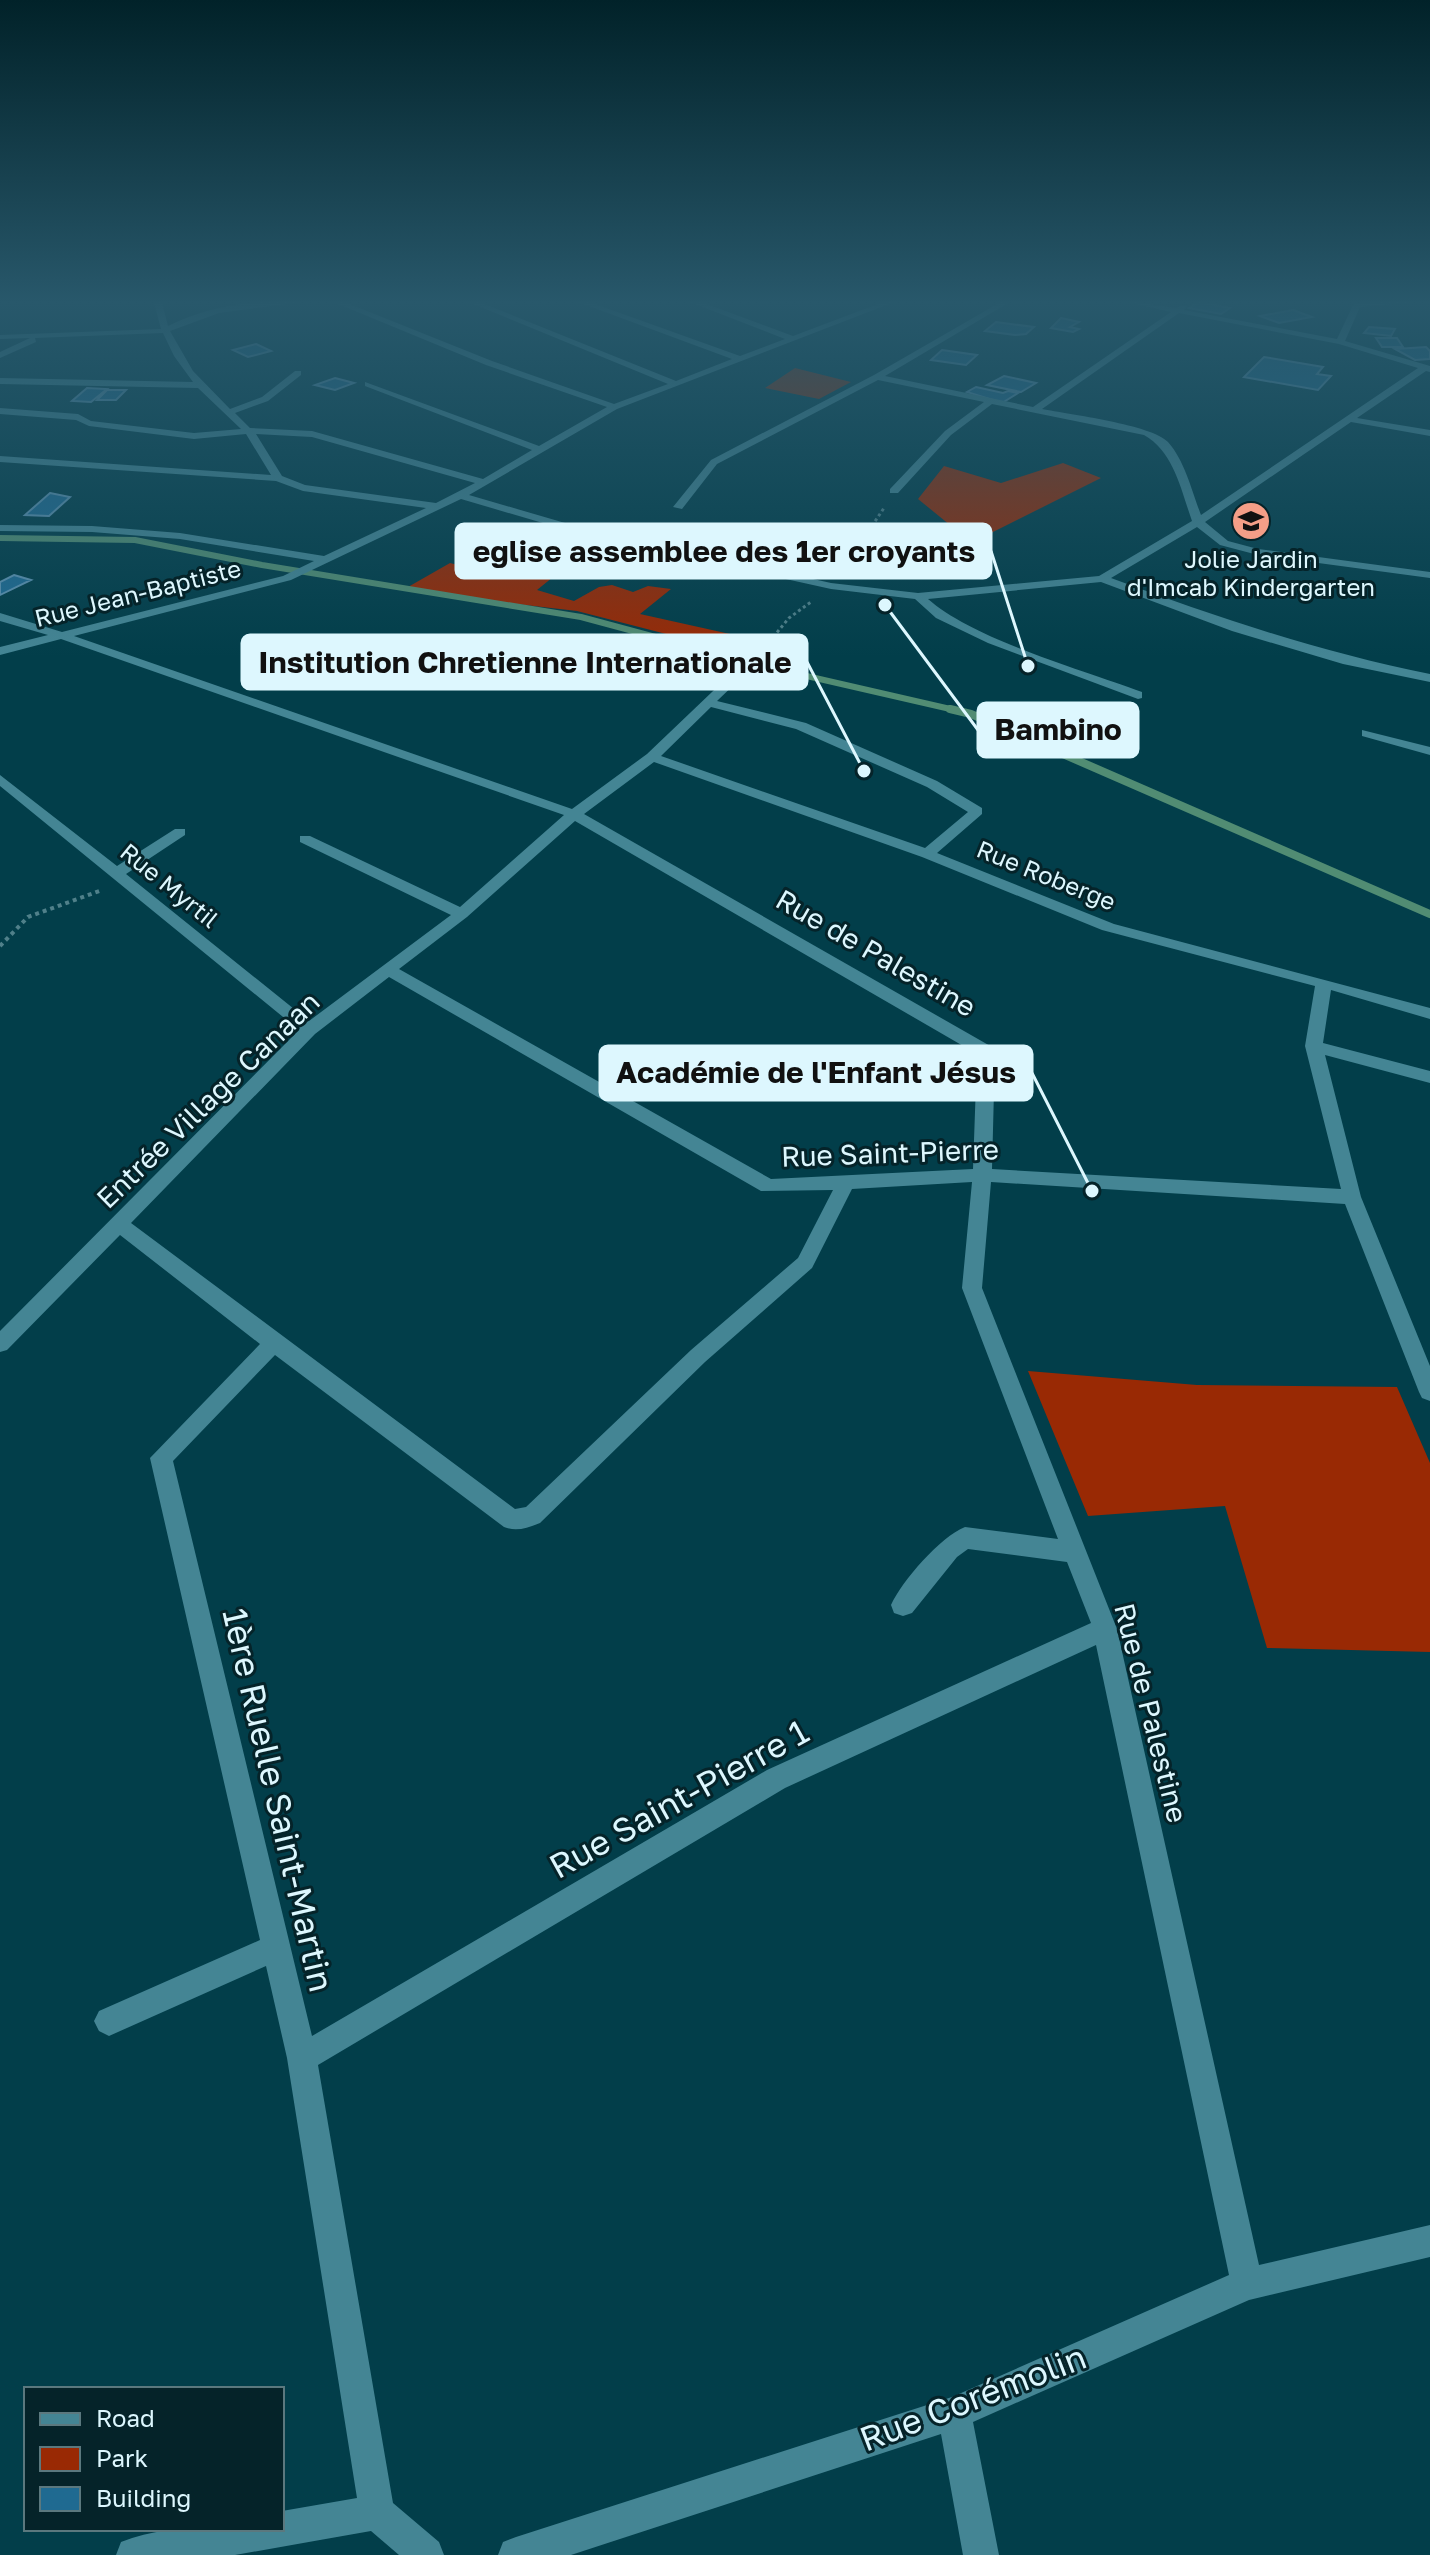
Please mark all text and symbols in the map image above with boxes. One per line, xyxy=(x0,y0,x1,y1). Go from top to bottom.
school or university icon: Jolie Jardin d'Imcab Kindergarten xyxy=(1230,500,1272,542)
callout: eglise assemblee des 1er croyants xyxy=(456,524,991,578)
text: eglise assemblee des 1er croyants xyxy=(473,533,975,569)
place label: Jolie Jardin d'Imcab Kindergarten xyxy=(1127,544,1375,601)
street label: Rue Jean-Baptiste xyxy=(31,553,244,632)
callout: Institution Chretienne Internationale xyxy=(242,635,807,689)
text: Institution Chretienne Internationale xyxy=(258,644,792,680)
callout: Bambino xyxy=(978,703,1138,757)
text: Bambino xyxy=(994,711,1122,747)
street label: Rue Roberge xyxy=(973,834,1120,916)
street label: Rue Myrtil xyxy=(115,836,225,933)
street label: Rue de Palestine xyxy=(771,882,982,1023)
street label: Entrée Village Canaan xyxy=(89,985,326,1215)
callout: Académie de l'Enfant Jésus xyxy=(600,1046,1032,1100)
text: Académie de l'Enfant Jésus xyxy=(616,1054,1016,1090)
street label: Rue Saint-Pierre xyxy=(780,1132,999,1173)
street label: Rue de Palestine xyxy=(1108,1600,1195,1826)
street label: 1ère Ruelle Saint-Martin xyxy=(215,1604,343,1995)
street label: Rue Saint-Pierre 1 xyxy=(542,1710,815,1886)
street label: Rue Corémolin xyxy=(854,2336,1091,2459)
legend xyxy=(24,2387,284,2531)
text: Road xyxy=(96,2403,155,2432)
text: Park xyxy=(96,2443,148,2472)
text: Building xyxy=(96,2483,191,2512)

